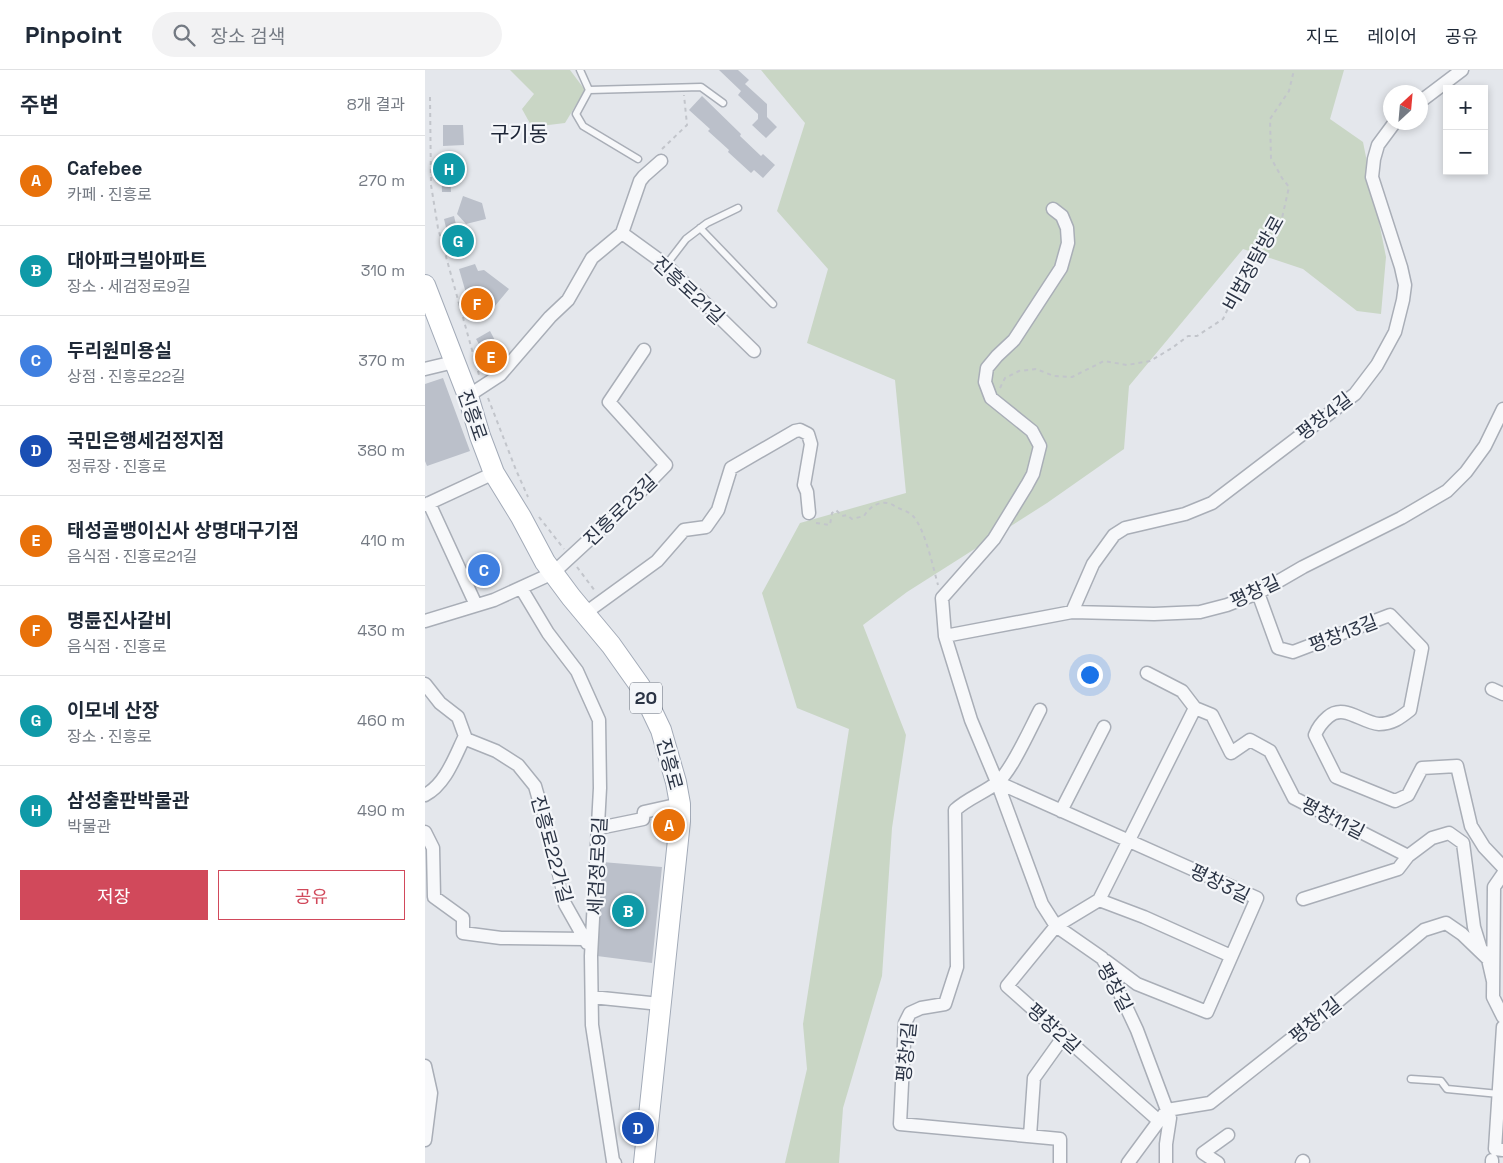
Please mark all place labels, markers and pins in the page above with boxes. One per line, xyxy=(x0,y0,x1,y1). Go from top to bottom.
pin: H xyxy=(433,150,465,188)
pin: G xyxy=(442,222,474,260)
pin: F xyxy=(461,285,493,323)
pin: E xyxy=(475,338,507,376)
pin: C xyxy=(468,551,500,589)
pin: A xyxy=(653,806,685,844)
pin: B xyxy=(612,892,644,930)
pin: D xyxy=(622,1109,654,1147)

